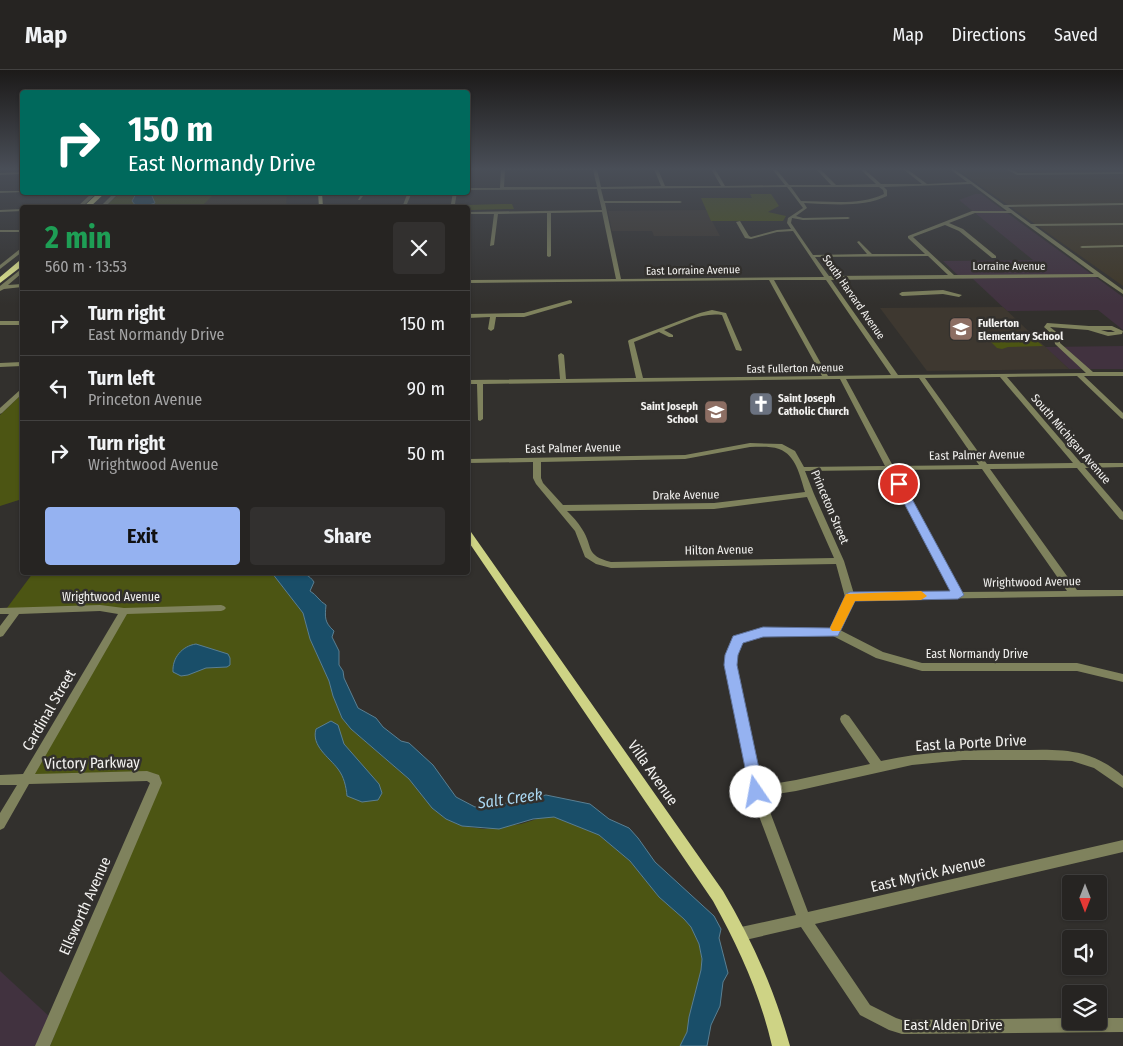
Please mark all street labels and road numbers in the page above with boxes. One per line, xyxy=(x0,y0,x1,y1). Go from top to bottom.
street label: South Harvard Avenue xyxy=(820,253,888,342)
street label: Lorraine Avenue xyxy=(973,260,1045,273)
street label: East Lorraine Avenue xyxy=(646,263,740,278)
street label: East Fullerton Avenue xyxy=(746,361,844,376)
street label: South Michigan Avenue xyxy=(1028,391,1114,487)
street label: East Palmer Avenue xyxy=(525,440,621,456)
street label: East Palmer Avenue xyxy=(929,447,1025,463)
street label: Princeton Street xyxy=(808,468,852,546)
street label: Drake Avenue xyxy=(652,487,720,503)
street label: Hilton Avenue xyxy=(685,542,754,558)
street label: Wrightwood Avenue xyxy=(983,574,1081,590)
street label: Wrightwood Avenue xyxy=(62,590,160,604)
street label: East Normandy Drive xyxy=(926,647,1028,661)
street label: Cardinal Street xyxy=(18,666,80,754)
street label: East la Porte Drive xyxy=(915,731,1027,755)
street label: Villa Avenue xyxy=(624,737,682,809)
street label: Victory Parkway xyxy=(44,753,140,773)
street label: East Myrick Avenue xyxy=(869,852,987,896)
street label: Ellsworth Avenue xyxy=(55,854,115,958)
street label: East Alden Drive xyxy=(903,1016,1003,1034)

